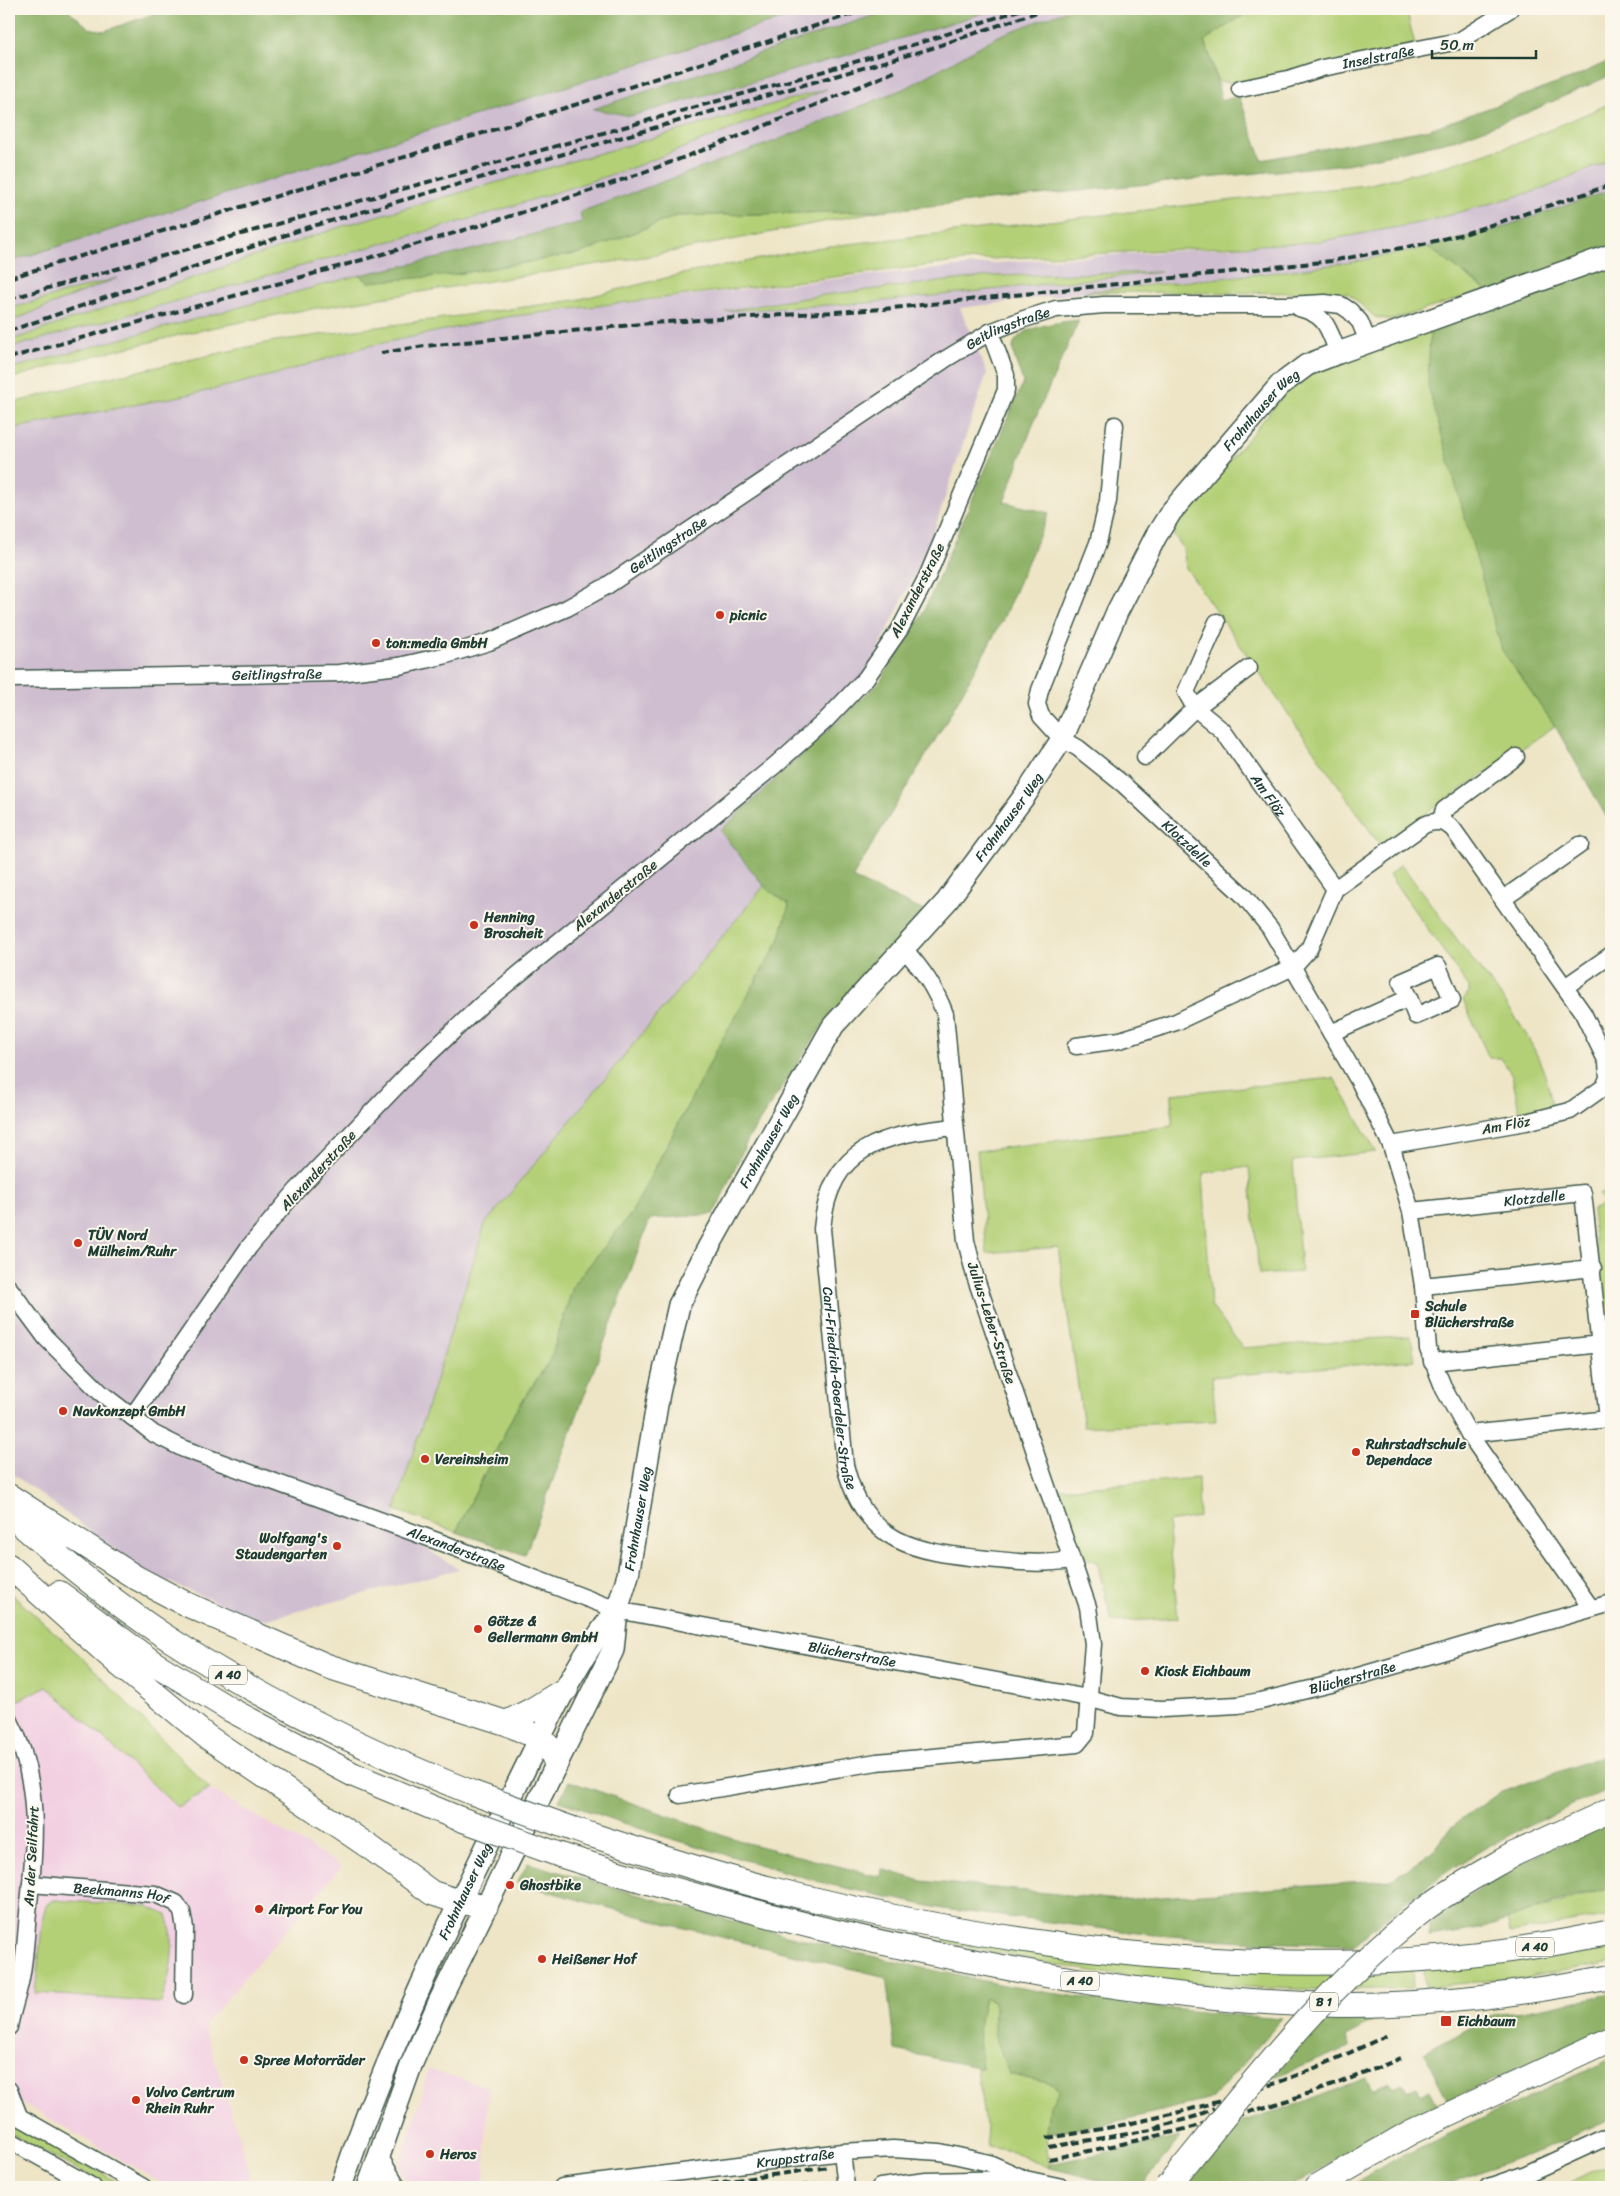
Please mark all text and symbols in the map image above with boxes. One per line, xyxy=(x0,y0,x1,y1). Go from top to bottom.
scale bar xyxy=(1432,28,1536,60)
text: 50 m xyxy=(1440,32,1475,58)
street label: Inselstraße xyxy=(1339,38,1416,77)
street label: Geitlingstraße xyxy=(961,300,1053,357)
street label: Frohnhauser Weg xyxy=(1216,362,1305,457)
street label: Geitlingstraße xyxy=(624,510,713,581)
street label: Alexanderstraße xyxy=(882,538,952,643)
place label: picnic xyxy=(729,603,768,628)
marker: picnic xyxy=(714,609,726,621)
place label: ton:media GmbH xyxy=(386,631,489,656)
marker: ton:media GmbH xyxy=(370,637,382,649)
street label: Geitlingstraße xyxy=(232,661,322,688)
street label: Frohnhauser Weg xyxy=(968,767,1050,867)
street label: Am Flöz xyxy=(1243,768,1293,823)
street label: Klotzdelle xyxy=(1156,814,1218,874)
street label: Alexanderstraße xyxy=(566,853,663,938)
place label: Henning Broscheit xyxy=(483,905,545,946)
marker: Henning Broscheit xyxy=(468,919,480,931)
street label: Frohnhauser Weg xyxy=(732,1089,806,1193)
street label: Am Flöz xyxy=(1479,1109,1533,1142)
street label: Alexanderstraße xyxy=(273,1124,363,1217)
street label: Klotzdelle xyxy=(1502,1183,1567,1214)
place label: TÜV Nord Mülheim/Ruhr xyxy=(87,1223,177,1264)
marker: TÜV Nord Mülheim/Ruhr xyxy=(72,1237,84,1249)
street label: Julius-Leber-Straße xyxy=(960,1258,1023,1388)
street label: Carl-Friedrich-Goerdeler-Straße xyxy=(815,1286,864,1494)
place label: Schule Blücherstraße xyxy=(1424,1294,1514,1335)
marker: Schule Blücherstraße xyxy=(1409,1308,1421,1320)
place label: Navkonzept GmbH xyxy=(72,1399,186,1424)
marker: Navkonzept GmbH xyxy=(57,1405,69,1417)
place label: Ruhrstadtschule Dependace xyxy=(1365,1432,1467,1473)
marker: Ruhrstadtschule Dependace xyxy=(1350,1446,1362,1458)
place label: Vereinsheim xyxy=(435,1447,509,1472)
marker: Vereinsheim xyxy=(419,1453,431,1465)
street label: Frohnhauser Weg xyxy=(617,1465,659,1573)
street label: Alexanderstraße xyxy=(403,1519,509,1579)
place label: Wolfgang's Staudengarten xyxy=(235,1526,327,1567)
marker: Wolfgang's Staudengarten xyxy=(331,1540,343,1552)
place label: Götze & Gellermann GmbH xyxy=(487,1609,599,1650)
marker: Götze & Gellermann GmbH xyxy=(472,1623,484,1635)
street label: Blücherstraße xyxy=(806,1634,898,1675)
street label: Blücherstraße xyxy=(1307,1654,1399,1702)
place label: Kiosk Eichbaum xyxy=(1154,1659,1251,1684)
marker: Kiosk Eichbaum xyxy=(1139,1665,1151,1677)
road number: A 40 xyxy=(209,1666,247,1684)
street label: An der Seilfahrt xyxy=(16,1805,47,1908)
street label: Frohnhauser Weg xyxy=(431,1838,500,1944)
place label: Ghostbike xyxy=(519,1873,581,1898)
street label: Beekmanns Hof xyxy=(72,1875,175,1913)
marker: Ghostbike xyxy=(504,1879,516,1891)
place label: Airport For You xyxy=(268,1897,363,1922)
marker: Airport For You xyxy=(253,1903,265,1915)
road number: A 40 xyxy=(1516,1938,1554,1956)
place label: Heißener Hof xyxy=(551,1947,639,1972)
marker: Heißener Hof xyxy=(536,1953,548,1965)
road number: A 40 xyxy=(1061,1972,1099,1990)
road number: B 1 xyxy=(1310,1992,1338,2011)
place label: Eichbaum xyxy=(1457,2009,1516,2034)
marker: Eichbaum xyxy=(1439,2014,1453,2028)
place label: Spree Motorräder xyxy=(253,2048,366,2073)
marker: Spree Motorräder xyxy=(238,2054,250,2066)
place label: Volvo Centrum Rhein Ruhr xyxy=(145,2080,235,2121)
marker: Volvo Centrum Rhein Ruhr xyxy=(130,2094,142,2106)
street label: Kruppstraße xyxy=(755,2141,836,2176)
place label: Heros xyxy=(439,2142,477,2167)
marker: Heros xyxy=(424,2148,436,2160)

